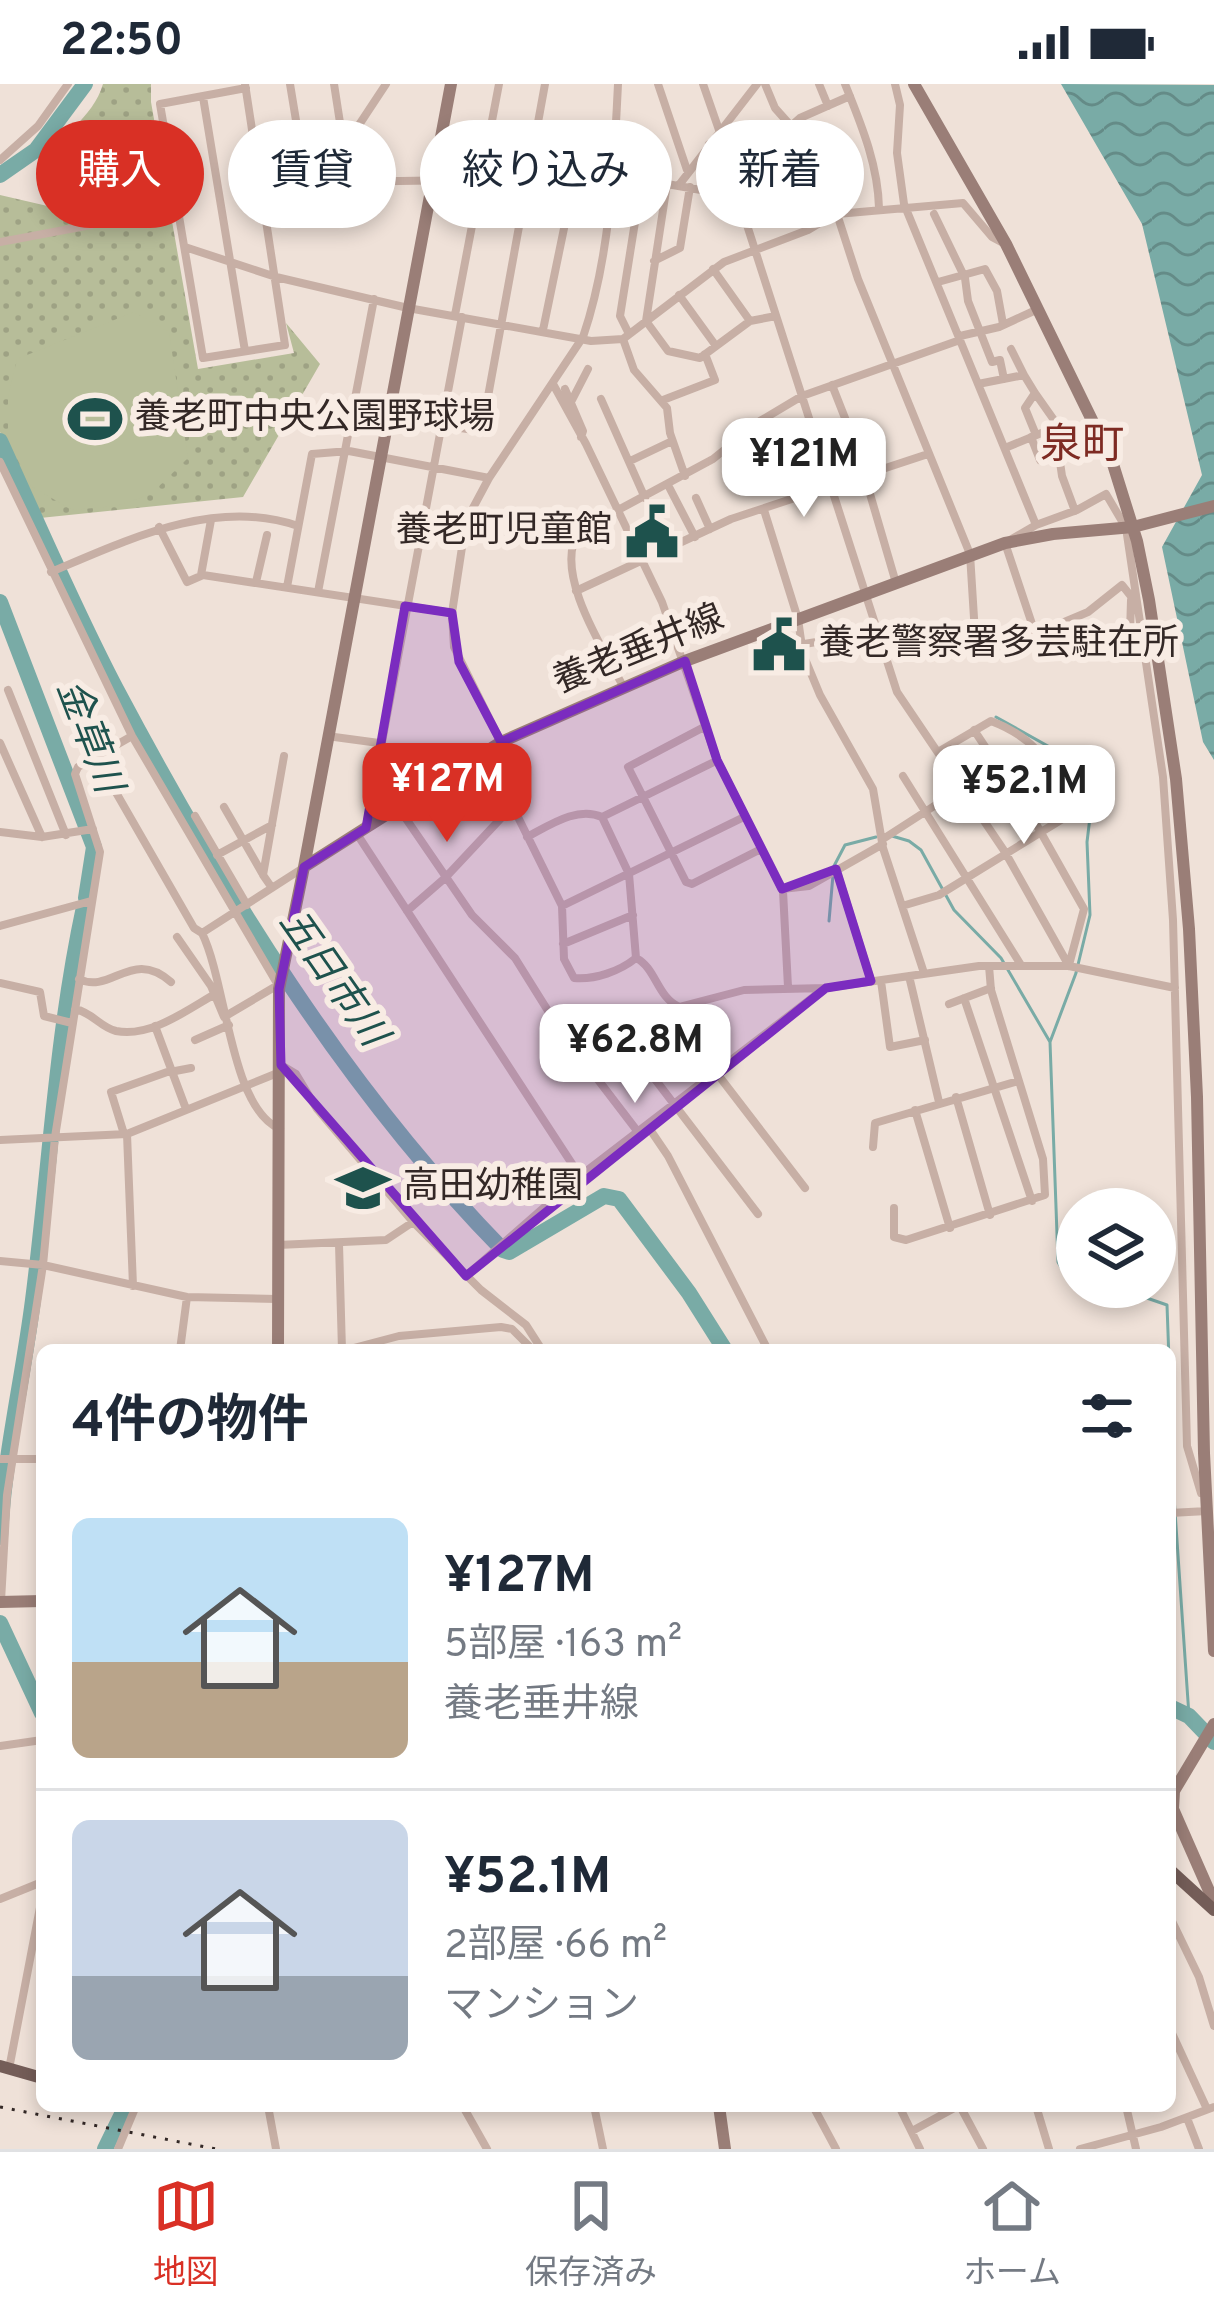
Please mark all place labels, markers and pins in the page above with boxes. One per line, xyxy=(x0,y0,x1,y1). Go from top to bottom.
sports icon: 養老町中央公園野球場 xyxy=(66,390,124,448)
place label: 養老町中央公園野球場 xyxy=(135,396,495,442)
pin: ¥121M xyxy=(720,418,888,520)
public building icon: 養老町児童館 xyxy=(623,503,681,561)
place label: 養老町児童館 xyxy=(396,509,612,555)
public building icon: 養老警察署多芸駐在所 xyxy=(750,616,808,674)
place label: 養老警察署多芸駐在所 xyxy=(819,622,1179,668)
pin: ¥127M xyxy=(363,743,531,845)
pin: ¥52.1M xyxy=(926,745,1122,847)
pin: ¥62.8M xyxy=(537,1004,733,1106)
school or university icon: 高田幼稚園 xyxy=(334,1159,392,1217)
place label: 高田幼稚園 xyxy=(403,1165,583,1211)

